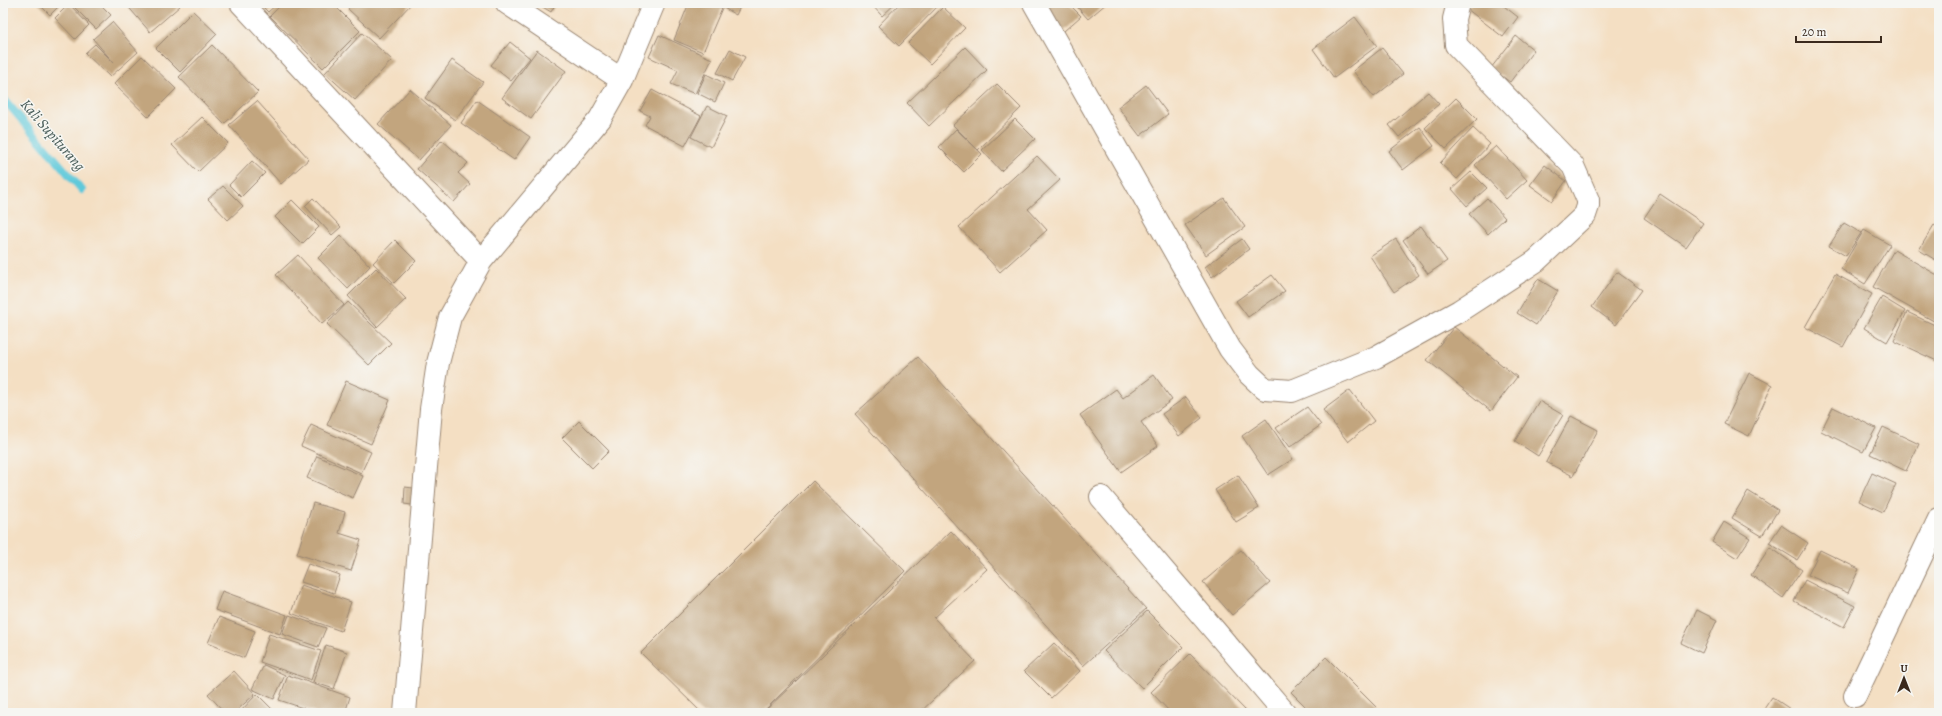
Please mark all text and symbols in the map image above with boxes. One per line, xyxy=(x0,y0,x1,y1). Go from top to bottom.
scale bar xyxy=(1796,18,1881,44)
text: 20 m xyxy=(1802,24,1826,40)
water label: Kali Supiturang xyxy=(16,95,90,175)
north arrow xyxy=(1884,658,1924,698)
text: U xyxy=(1900,661,1908,676)

